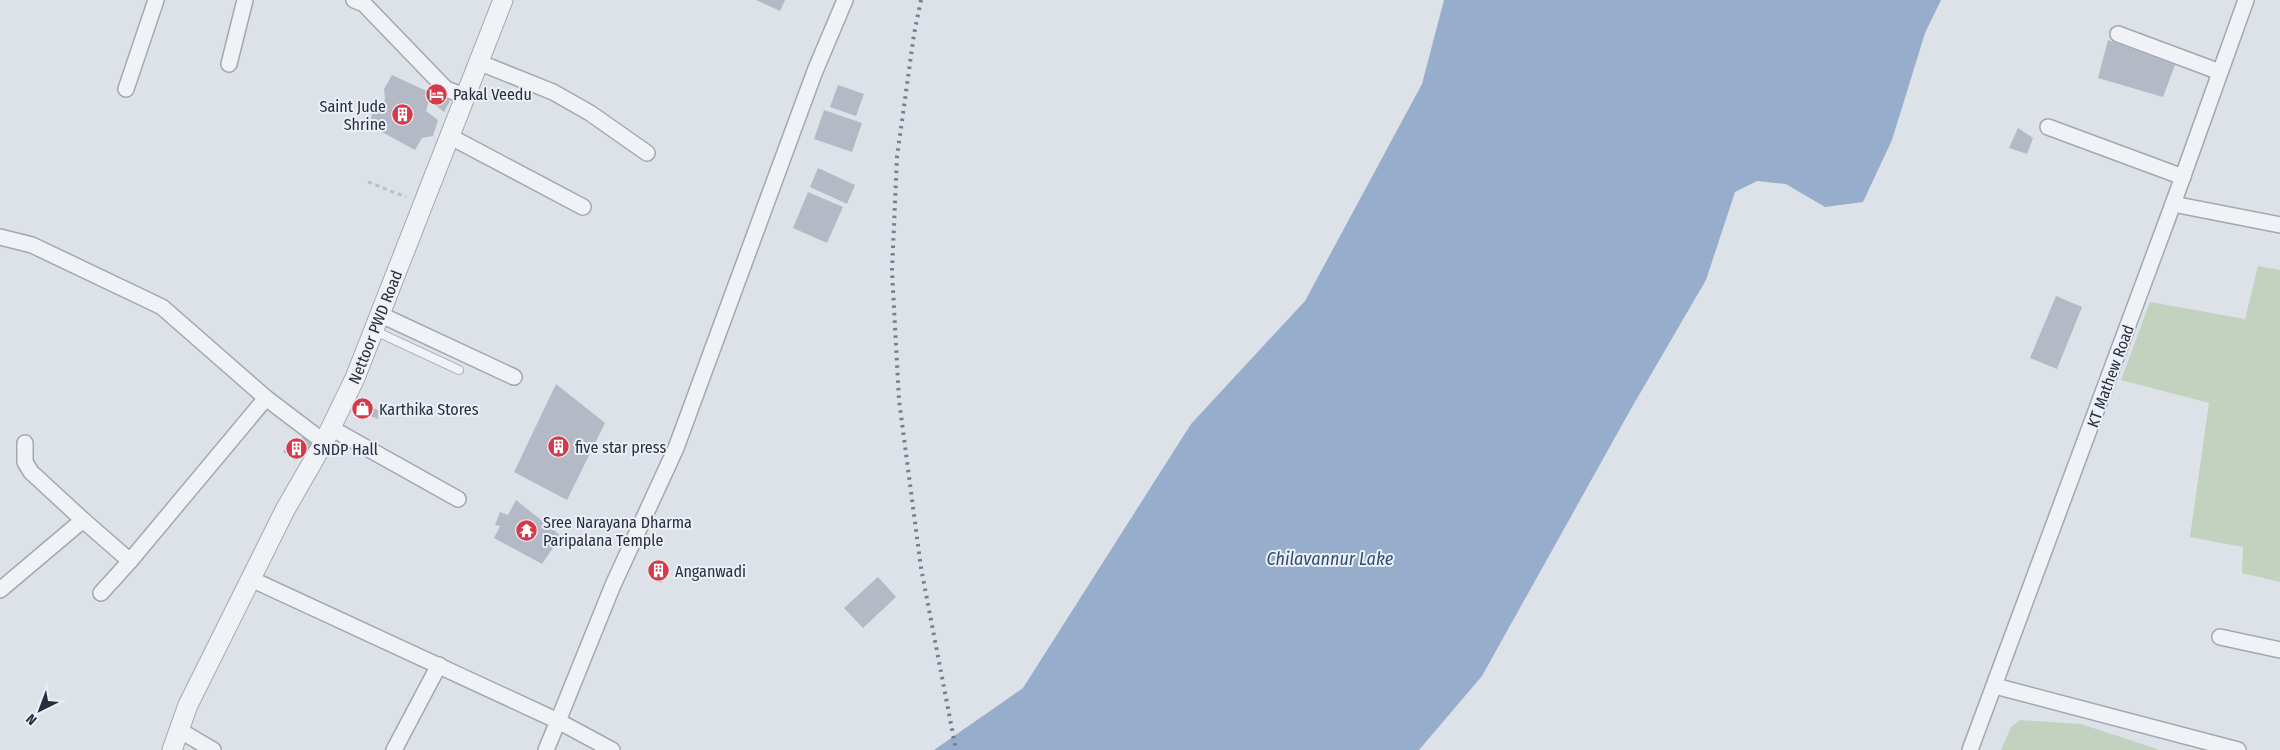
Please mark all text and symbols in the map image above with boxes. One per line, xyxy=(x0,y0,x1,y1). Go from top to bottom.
hotel icon: Pakal Veedu xyxy=(425,82,449,106)
place label: Pakal Veedu xyxy=(453,85,532,104)
place label: Saint Jude Shrine xyxy=(320,97,386,134)
building icon: Saint Jude Shrine xyxy=(390,103,414,127)
street label: Nettoor PWD Road xyxy=(345,267,406,387)
street label: KT Mathew Road xyxy=(2083,322,2138,430)
shop icon: Karthika Stores xyxy=(351,397,375,421)
place label: Karthika Stores xyxy=(379,400,479,419)
building icon: five star press xyxy=(547,435,571,459)
building icon: SNDP Hall xyxy=(285,437,309,461)
place label: five star press xyxy=(575,438,666,457)
place label: SNDP Hall xyxy=(313,440,378,459)
place label: Sree Narayana Dharma Paripalana Temple xyxy=(543,513,692,550)
temple icon: Sree Narayana Dharma Paripalana Temple xyxy=(515,519,539,543)
water label: Chilavannur Lake xyxy=(1267,548,1394,570)
building icon: Anganwadi xyxy=(647,559,671,583)
place label: Anganwadi xyxy=(675,562,746,581)
north arrow xyxy=(15,685,65,735)
text: N xyxy=(23,710,40,728)

